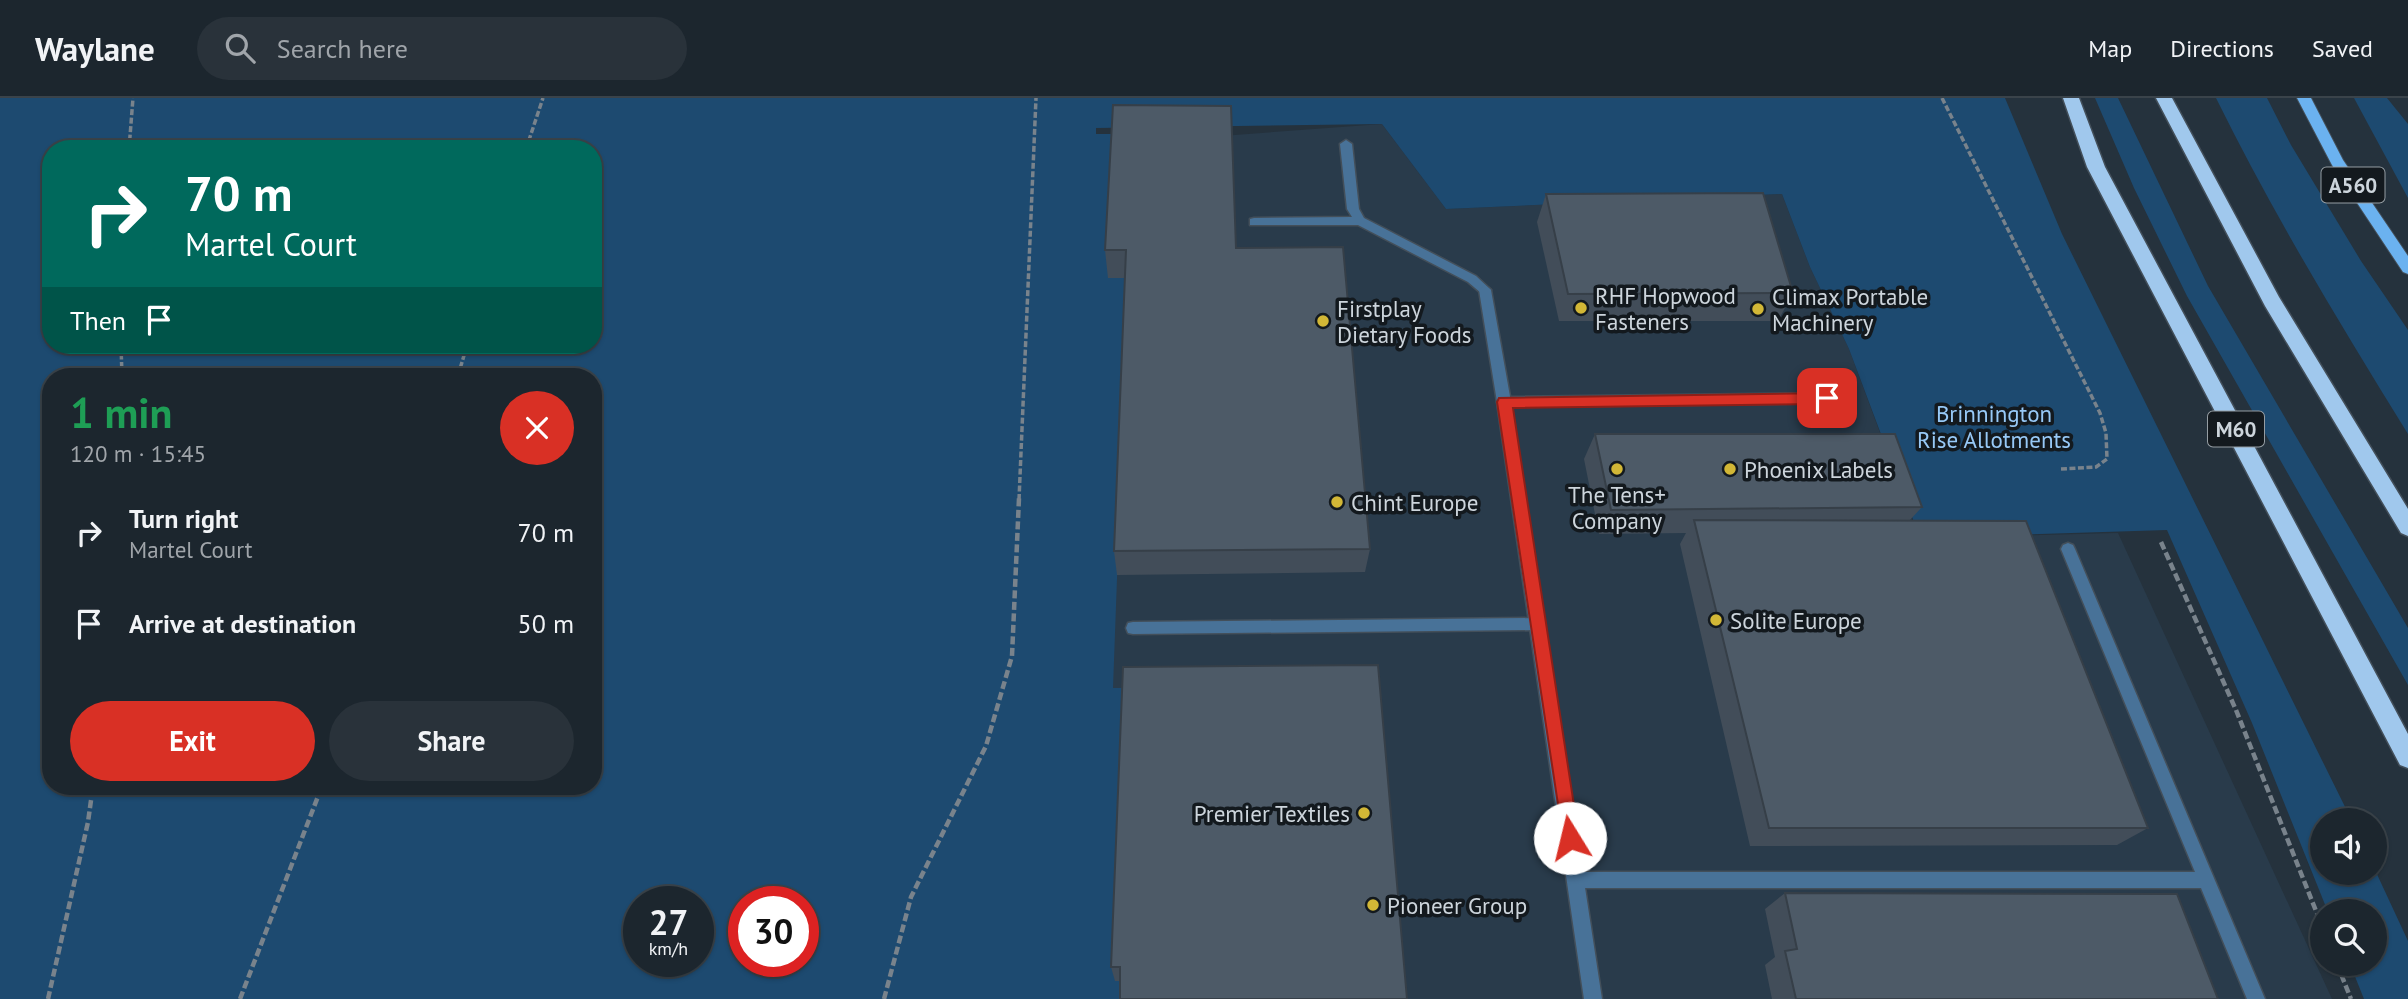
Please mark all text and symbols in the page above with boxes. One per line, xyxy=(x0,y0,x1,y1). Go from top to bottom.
search box xyxy=(197,17,687,80)
text: Waylane xyxy=(35,27,155,70)
icon: search xyxy=(221,29,259,67)
text: Search here xyxy=(277,32,408,65)
text: Map xyxy=(2088,33,2132,64)
text: Directions xyxy=(2170,33,2274,64)
text: Saved xyxy=(2312,33,2373,64)
text: 70 m xyxy=(185,161,292,225)
icon: right xyxy=(70,168,161,259)
road number: A560 xyxy=(2322,168,2384,202)
text: Martel Court xyxy=(185,223,357,265)
place label: RHF Hopwood Fasteners xyxy=(1595,281,1736,336)
place label: Climax Portable Machinery xyxy=(1772,282,1928,337)
place label: Firstplay Dietary Foods xyxy=(1337,294,1472,349)
marker: RHF Hopwood Fasteners xyxy=(1573,300,1589,316)
icon: arrive xyxy=(140,301,178,339)
marker: Climax Portable Machinery xyxy=(1750,301,1766,317)
text: Then xyxy=(70,304,126,337)
marker: Firstplay Dietary Foods xyxy=(1315,313,1331,329)
pin xyxy=(1797,368,1857,428)
icon: arrive xyxy=(1808,379,1846,417)
text: 1 min xyxy=(70,385,172,440)
button: close xyxy=(500,391,574,465)
park label: Brinnington Rise Allotments xyxy=(1917,399,2071,454)
road number: M60 xyxy=(2208,412,2264,446)
text: 120 m · 15:45 xyxy=(70,439,206,468)
place label: Phoenix Labels xyxy=(1744,455,1893,484)
marker: The Tens+ Company xyxy=(1609,461,1625,477)
marker: Phoenix Labels xyxy=(1722,461,1738,477)
place label: The Tens+ Company xyxy=(1568,480,1666,535)
place label: Chint Europe xyxy=(1351,488,1478,517)
marker: Chint Europe xyxy=(1329,494,1345,510)
text: Turn right xyxy=(129,502,238,535)
icon: right xyxy=(70,514,108,552)
text: 70 m xyxy=(518,516,574,549)
text: Martel Court xyxy=(129,535,253,564)
icon: arrive xyxy=(70,605,108,643)
place label: Solite Europe xyxy=(1730,606,1862,635)
text: Arrive at destination xyxy=(129,607,356,640)
text: 50 m xyxy=(518,607,574,640)
marker: Solite Europe xyxy=(1708,612,1724,628)
button: Exit xyxy=(70,701,315,781)
button: Share xyxy=(329,701,574,781)
place label: Premier Textiles xyxy=(1194,799,1350,828)
position arrow xyxy=(1533,801,1607,875)
marker: Premier Textiles xyxy=(1356,805,1372,821)
map controls xyxy=(2310,808,2387,976)
button: sound xyxy=(2310,808,2387,885)
speed limit sign: 30 xyxy=(728,886,819,977)
place label: Pioneer Group xyxy=(1387,891,1527,920)
marker: Pioneer Group xyxy=(1365,897,1381,913)
text: 27 xyxy=(649,899,688,945)
button: search xyxy=(2310,899,2387,976)
text: km/h xyxy=(649,937,688,960)

